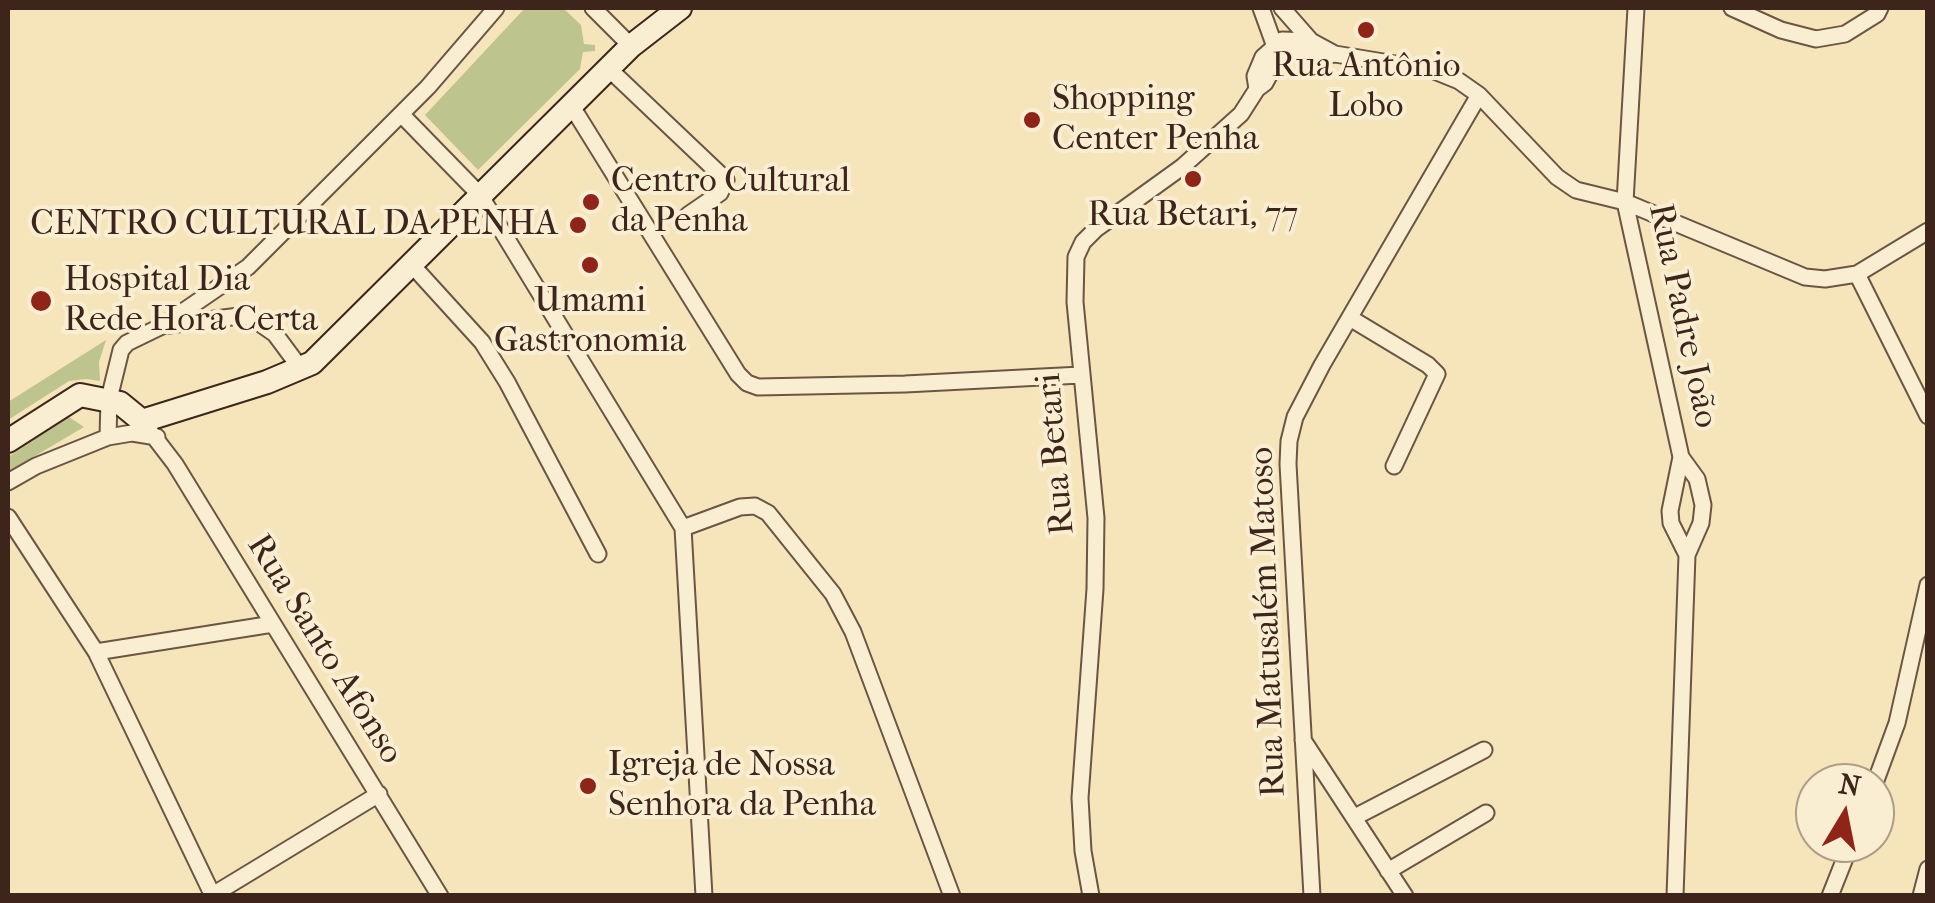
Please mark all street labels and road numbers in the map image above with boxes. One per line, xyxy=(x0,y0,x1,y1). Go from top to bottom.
street label: Rua Padre João xyxy=(1638,200,1726,432)
street label: Rua Betari xyxy=(1029,371,1085,537)
street label: Rua Matusalém Matoso xyxy=(1242,446,1296,798)
street label: Rua Santo Afonso xyxy=(237,528,411,772)

